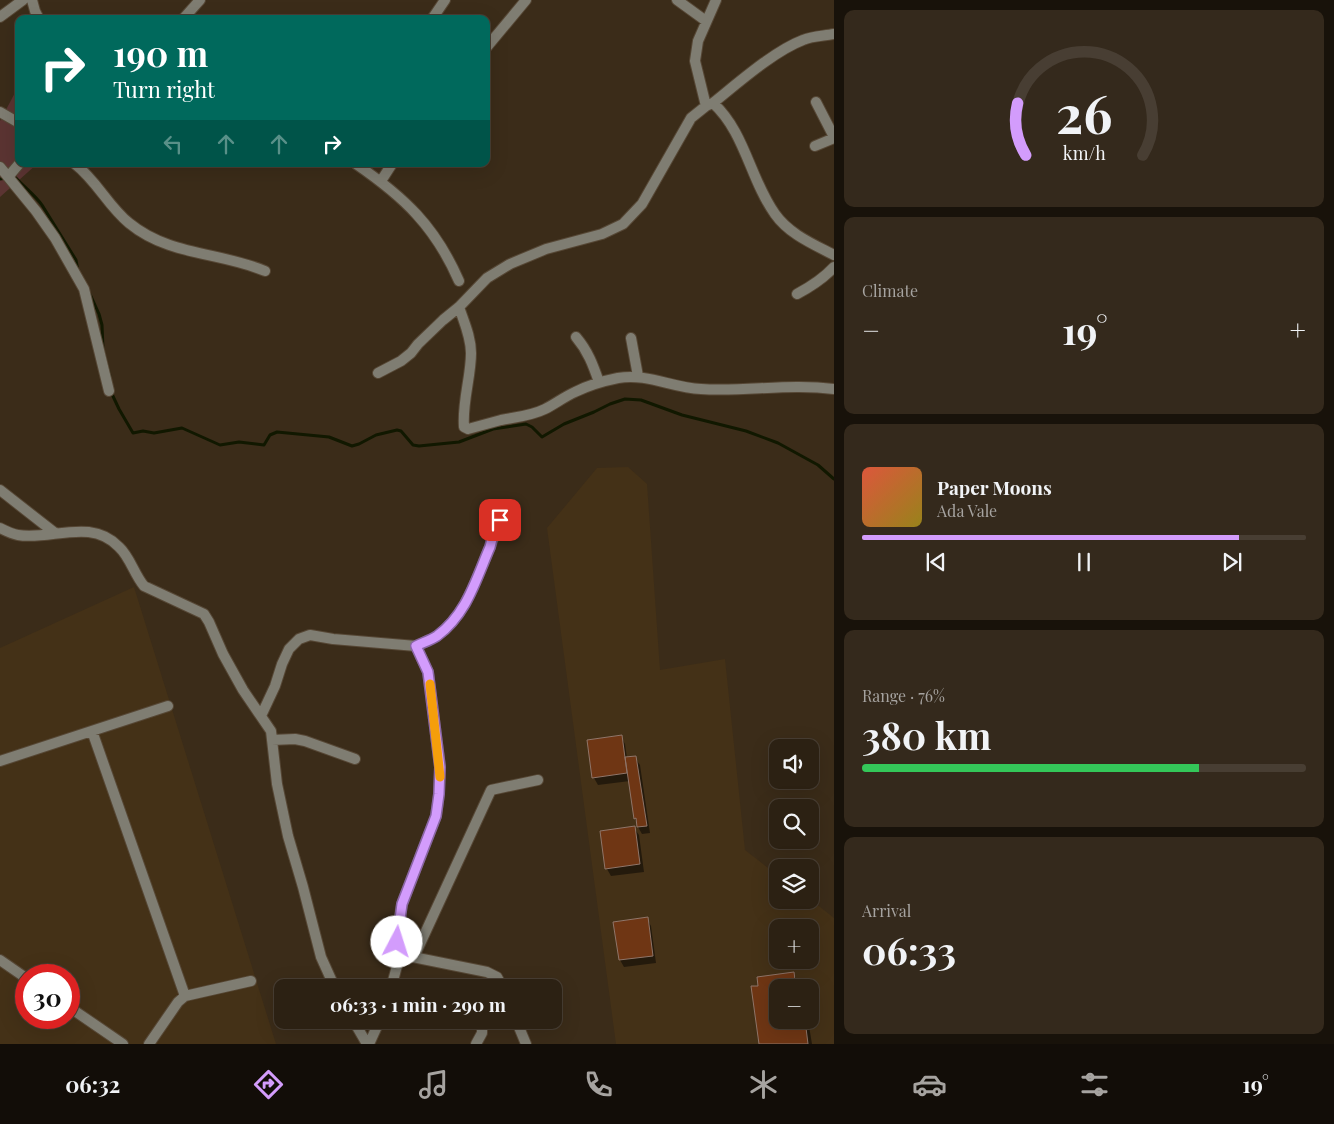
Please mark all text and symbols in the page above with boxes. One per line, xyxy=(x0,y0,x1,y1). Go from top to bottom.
text: 190 m xyxy=(113,29,208,76)
icon: right xyxy=(30,35,95,100)
text: Turn right xyxy=(113,74,215,104)
text: 26 xyxy=(1056,78,1112,147)
icon: left xyxy=(159,130,187,158)
icon: ahead xyxy=(212,130,240,158)
icon: ahead xyxy=(265,130,293,158)
icon: right xyxy=(318,130,346,158)
text: km/h xyxy=(1063,141,1106,164)
text: Climate xyxy=(862,280,918,301)
text: 19° xyxy=(1062,304,1108,355)
text: − xyxy=(862,311,880,348)
text: + xyxy=(1290,311,1306,348)
text: Paper Moons xyxy=(937,474,1052,500)
pin xyxy=(479,499,521,541)
text: Ada Vale xyxy=(937,500,997,521)
icon: arrive xyxy=(486,506,514,534)
icon: previous xyxy=(922,548,950,576)
icon: pause xyxy=(1070,548,1098,576)
icon: next xyxy=(1218,548,1246,576)
text: Range · 76% xyxy=(862,685,945,706)
text: 380 km xyxy=(862,709,991,760)
map controls xyxy=(769,739,819,1029)
button: sound xyxy=(769,739,819,789)
button: search xyxy=(769,799,819,849)
button: layers xyxy=(769,859,819,909)
text: Arrival xyxy=(862,900,911,921)
position arrow xyxy=(370,915,422,967)
button: + xyxy=(769,919,819,969)
text: 06:33 xyxy=(862,924,956,975)
speed limit sign: 30 xyxy=(15,964,80,1029)
button: − xyxy=(769,979,819,1029)
text: 06:33 · 1 min · 290 m xyxy=(330,991,506,1017)
icon: directions xyxy=(251,1067,286,1102)
icon: music xyxy=(416,1067,451,1102)
icon: phone xyxy=(581,1067,616,1102)
icon: climate xyxy=(746,1067,781,1102)
icon: car xyxy=(912,1067,947,1102)
icon: filters xyxy=(1077,1067,1112,1102)
text: 06:32 xyxy=(65,1069,120,1099)
text: 19° xyxy=(1242,1069,1269,1099)

